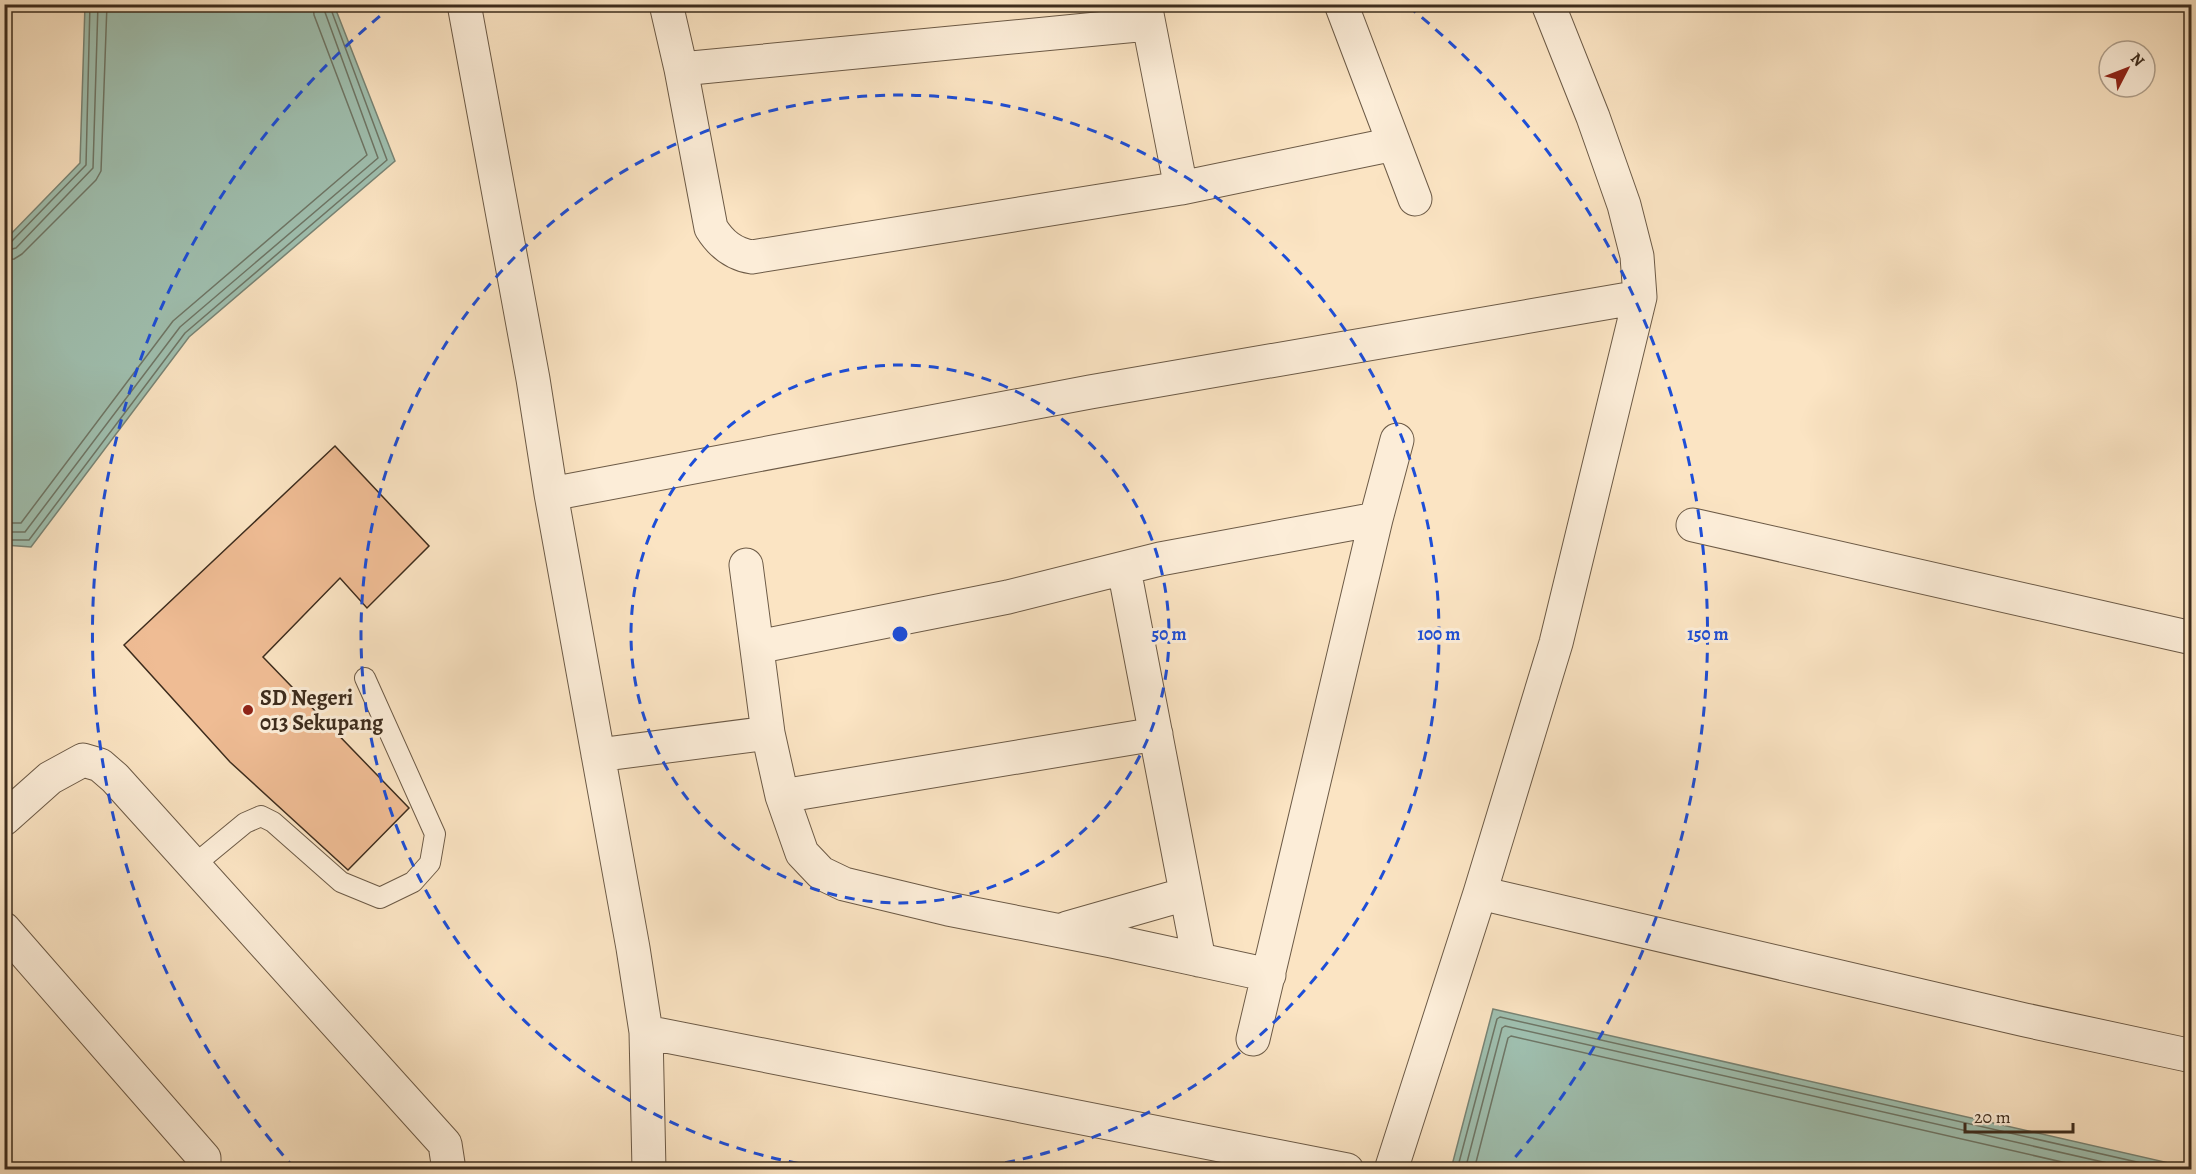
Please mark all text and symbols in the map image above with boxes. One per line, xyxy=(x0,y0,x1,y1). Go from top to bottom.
north arrow xyxy=(2097,39,2157,99)
text: N xyxy=(2125,48,2150,72)
text: 50 m xyxy=(1152,622,1186,646)
text: 100 m xyxy=(1418,622,1460,646)
text: 150 m xyxy=(1687,622,1729,646)
centre of rings xyxy=(890,624,910,644)
place label: SD Negeri 013 Sekupang xyxy=(260,683,384,738)
marker: SD Negeri 013 Sekupang xyxy=(241,703,255,717)
scale bar xyxy=(1965,1096,2073,1134)
text: 20 m xyxy=(1974,1105,2011,1129)

